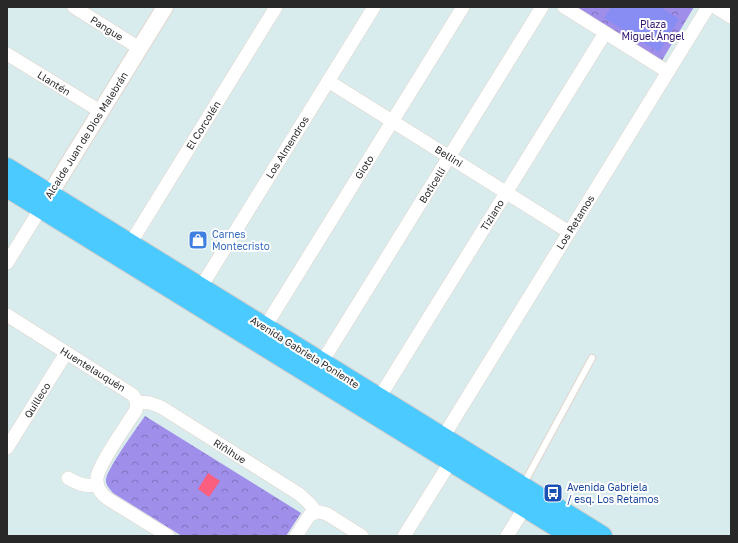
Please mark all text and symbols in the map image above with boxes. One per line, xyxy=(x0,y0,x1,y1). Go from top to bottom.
street label: Pangue xyxy=(88,13,126,43)
park label: Plaza Miguel Ángel xyxy=(622,18,684,42)
street label: Llantén xyxy=(35,68,73,98)
street label: Alcalde Juan de Dios Malebrán xyxy=(42,69,130,201)
street label: El Corcolén xyxy=(183,99,223,151)
street label: Los Almendros xyxy=(263,114,311,180)
street label: Bellini xyxy=(433,143,465,169)
street label: Gioto xyxy=(352,153,376,181)
street label: Boticelli xyxy=(416,165,448,205)
street label: Los Retamos xyxy=(554,193,596,251)
street label: Tiziano xyxy=(478,197,506,233)
place label: Carnes Montecristo xyxy=(212,228,270,252)
shop icon: Carnes Montecristo xyxy=(187,229,209,251)
street label: Avenida Gabriela Poniente xyxy=(248,314,362,391)
street label: Huentelauquén xyxy=(58,344,128,394)
street label: Quilleco xyxy=(21,380,53,420)
street label: Riñihue xyxy=(211,436,249,466)
place label: Avenida Gabriela / esq. Los Retamos xyxy=(567,481,659,505)
bus stop icon: Avenida Gabriela / esq. Los Retamos xyxy=(542,482,564,504)

